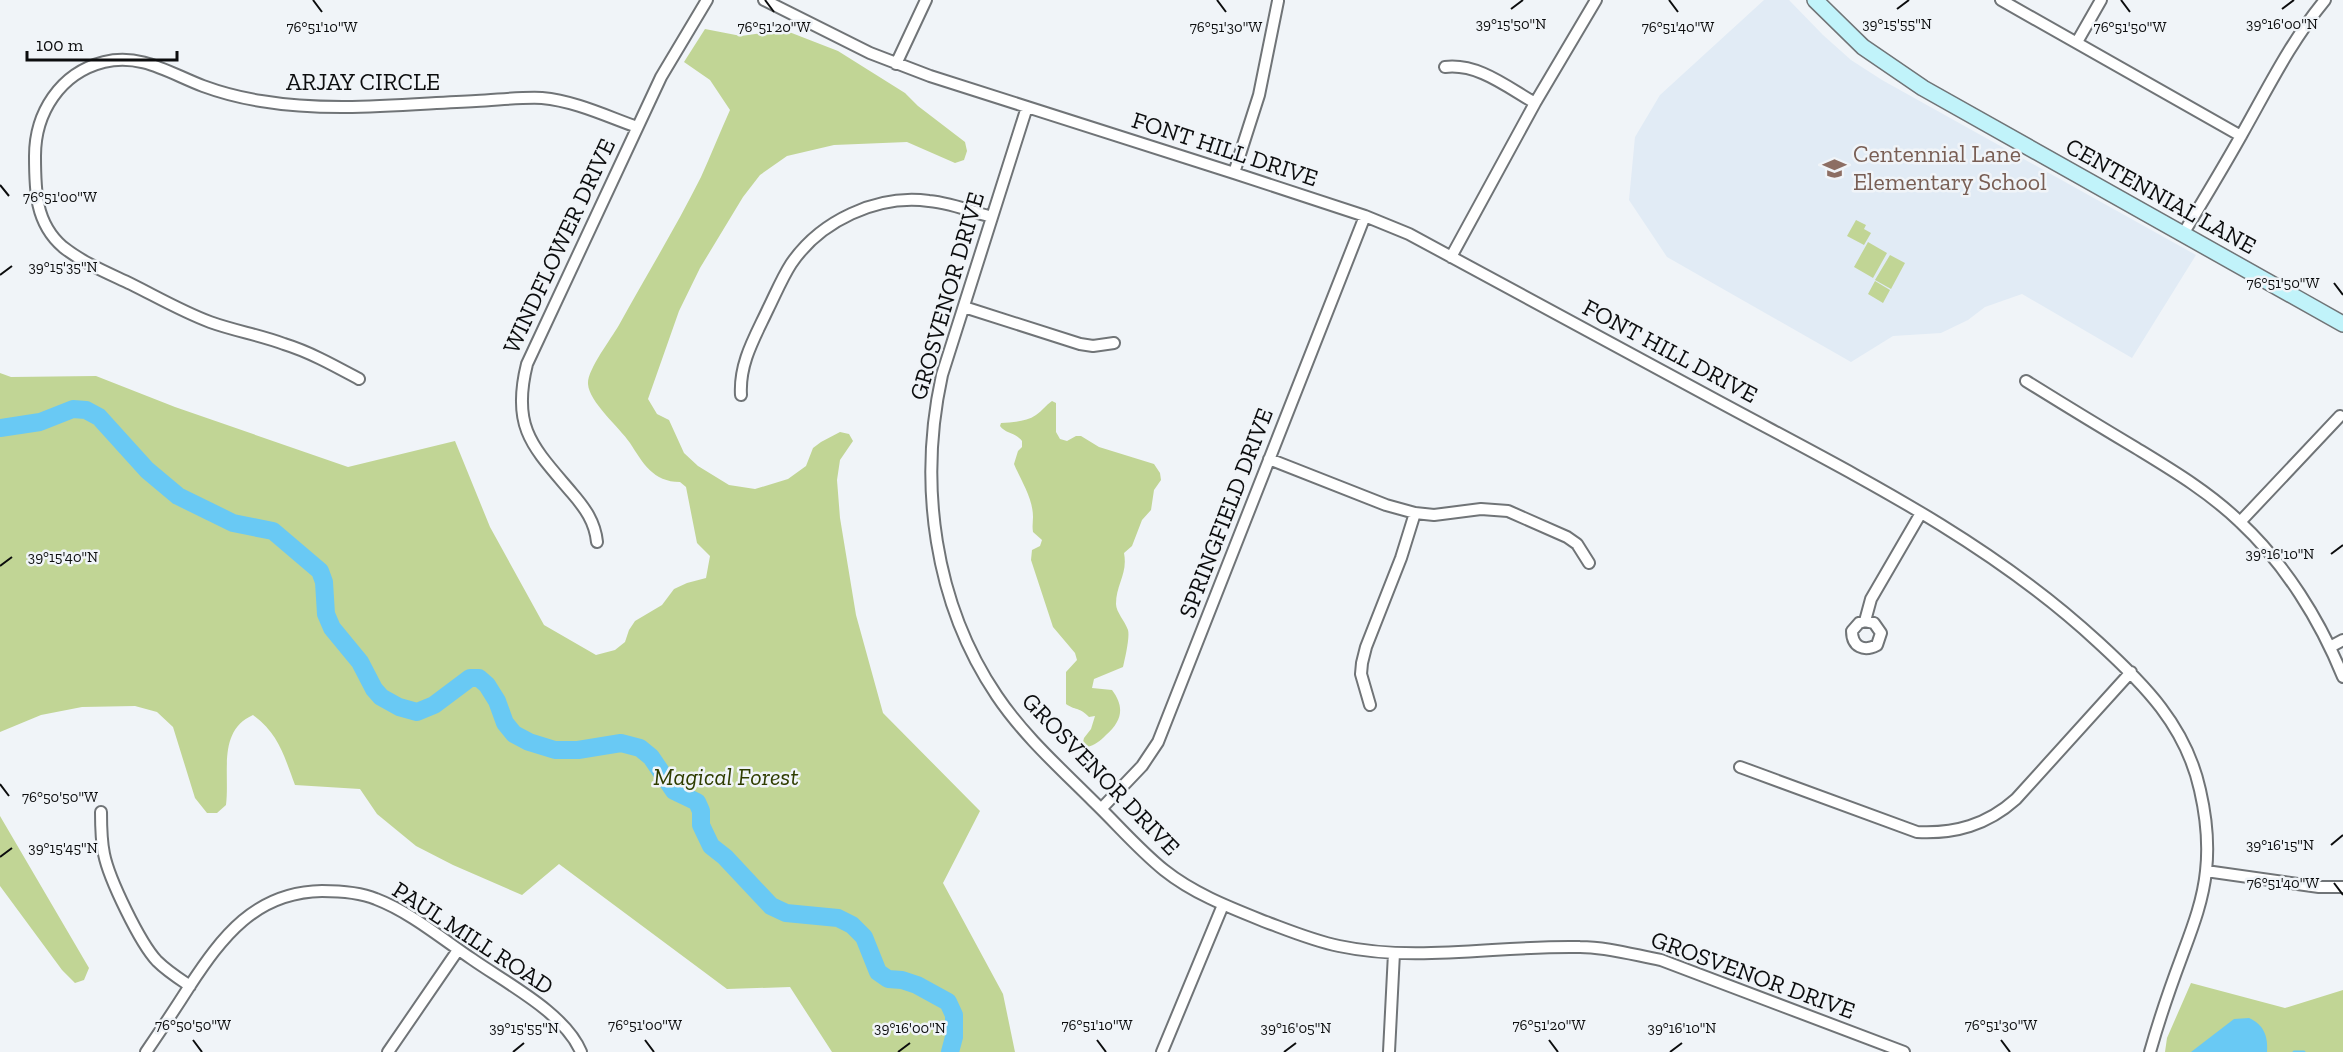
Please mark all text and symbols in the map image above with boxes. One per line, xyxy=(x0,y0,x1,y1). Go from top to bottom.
text: 39°15'50"N xyxy=(1476,15,1546,33)
text: 39°15'55"N xyxy=(1862,15,1932,33)
text: 39°16'00"N xyxy=(2246,15,2318,33)
text: 76°51'10"W xyxy=(287,18,357,36)
text: 76°51'20"W xyxy=(738,18,810,36)
text: 76°51'30"W xyxy=(1190,18,1262,36)
text: 76°51'40"W xyxy=(1642,18,1714,36)
text: 76°51'50"W xyxy=(2094,18,2166,36)
scale bar xyxy=(27,24,177,62)
text: 100 m xyxy=(36,34,84,56)
street label: ARJAY CIRCLE xyxy=(286,67,440,96)
street label: FONT HILL DRIVE xyxy=(1128,105,1322,192)
street label: CENTENNIAL LANE xyxy=(2061,131,2262,260)
street label: WINDFLOWER DRIVE xyxy=(496,134,621,358)
place label: Centennial Lane Elementary School xyxy=(1853,139,2047,196)
school or university icon: Centennial Lane Elementary School xyxy=(1822,155,1848,181)
text: 76°51'00"W xyxy=(23,188,97,206)
street label: GROSVENOR DRIVE xyxy=(903,189,990,403)
text: 39°15'35"N xyxy=(28,258,98,276)
text: 76°51'50"W xyxy=(2247,274,2319,292)
street label: FONT HILL DRIVE xyxy=(1578,292,1763,409)
street label: SPRINGFIELD DRIVE xyxy=(1172,404,1279,622)
text: 39°16'10"N xyxy=(2246,545,2314,563)
text: 39°15'40"N xyxy=(28,548,98,566)
street label: GROSVENOR DRIVE xyxy=(1016,686,1186,861)
park label: Magical Forest xyxy=(653,762,799,791)
text: 76°50'50"W xyxy=(22,788,98,806)
text: 39°16'15"N xyxy=(2246,836,2314,854)
text: 39°15'45"N xyxy=(28,839,98,857)
text: 76°51'40"W xyxy=(2247,874,2319,892)
street label: PAUL MILL ROAD xyxy=(387,875,559,1000)
street label: GROSVENOR DRIVE xyxy=(1647,924,1859,1025)
text: 76°50'50"W xyxy=(155,1016,231,1034)
text: 76°51'00"W xyxy=(608,1016,682,1034)
text: 76°51'10"W xyxy=(1062,1016,1132,1034)
text: 76°51'20"W xyxy=(1513,1016,1585,1034)
text: 76°51'30"W xyxy=(1965,1016,2037,1034)
text: 39°15'55"N xyxy=(489,1019,559,1037)
text: 39°16'00"N xyxy=(874,1019,946,1037)
text: 39°16'05"N xyxy=(1261,1019,1331,1037)
text: 39°16'10"N xyxy=(1648,1019,1716,1037)

